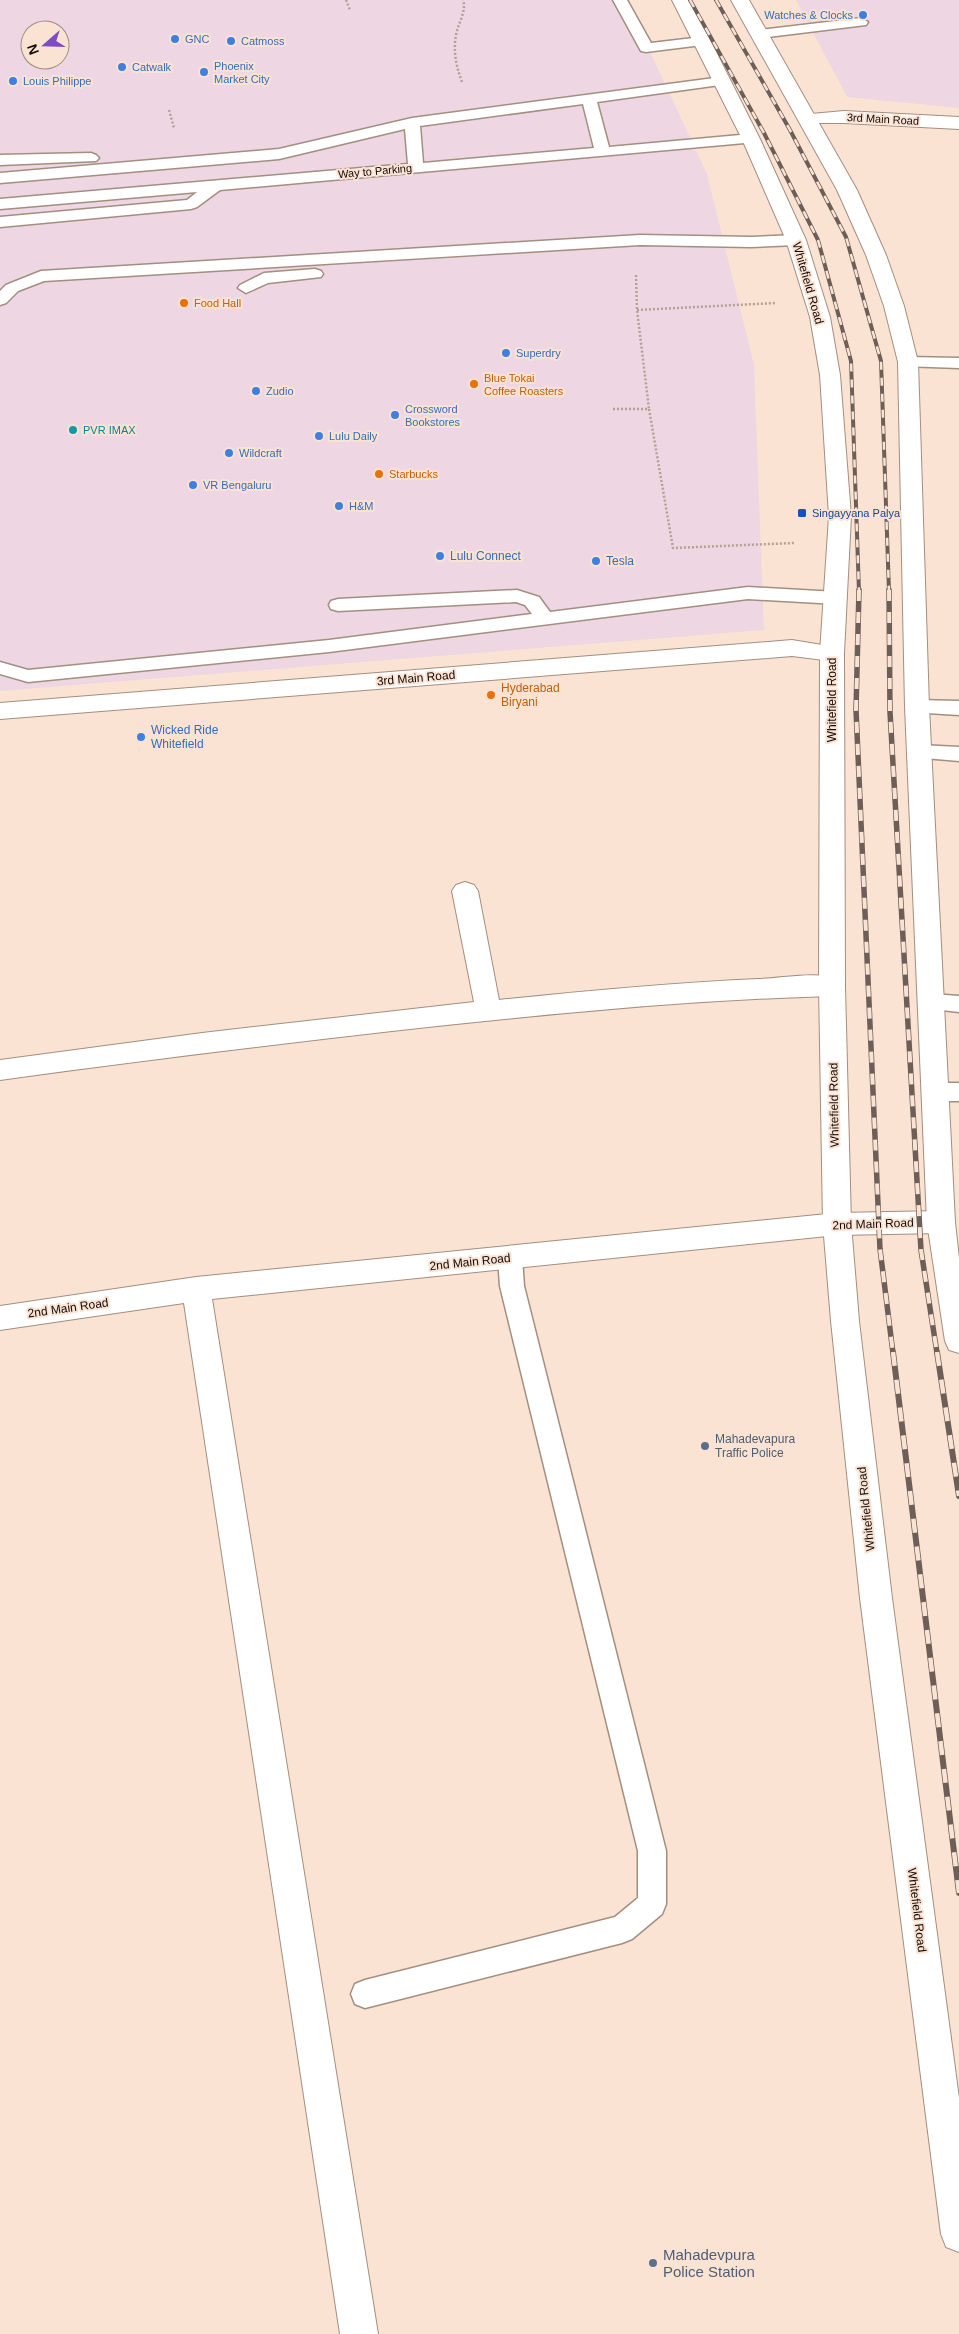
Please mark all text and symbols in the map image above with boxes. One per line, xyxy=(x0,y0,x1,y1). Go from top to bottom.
place label: Watches & Clocks xyxy=(764,9,853,21)
marker: Watches & Clocks xyxy=(857,9,869,21)
north arrow xyxy=(20,20,70,70)
marker: GNC xyxy=(169,33,181,45)
place label: GNC xyxy=(185,33,210,45)
marker: Catmoss xyxy=(225,35,237,47)
place label: Catmoss xyxy=(241,35,285,47)
text: N xyxy=(24,42,42,57)
place label: Phoenix Market City xyxy=(214,60,270,85)
marker: Catwalk xyxy=(116,61,128,73)
place label: Catwalk xyxy=(132,61,172,73)
marker: Phoenix Market City xyxy=(198,66,210,78)
marker: Louis Philippe xyxy=(7,75,19,87)
place label: Louis Philippe xyxy=(23,75,92,87)
street label: 3rd Main Road xyxy=(847,111,919,127)
street label: Way to Parking xyxy=(338,162,412,180)
street label: Whitefield Road xyxy=(790,240,826,326)
marker: Food Hall xyxy=(178,297,190,309)
place label: Food Hall xyxy=(194,297,241,309)
marker: Superdry xyxy=(500,347,512,359)
place label: Superdry xyxy=(516,347,561,359)
place label: Blue Tokai Coffee Roasters xyxy=(484,372,564,397)
marker: Blue Tokai Coffee Roasters xyxy=(468,378,480,390)
marker: Zudio xyxy=(250,385,262,397)
place label: Zudio xyxy=(266,385,294,397)
place label: Crossword Bookstores xyxy=(405,403,461,428)
marker: Crossword Bookstores xyxy=(389,409,401,421)
marker: PVR IMAX xyxy=(67,424,79,436)
place label: PVR IMAX xyxy=(83,424,136,436)
marker: Lulu Daily xyxy=(313,430,325,442)
place label: Lulu Daily xyxy=(329,430,378,442)
marker: Wildcraft xyxy=(223,447,235,459)
place label: Wildcraft xyxy=(239,447,282,459)
marker: Starbucks xyxy=(373,468,385,480)
place label: Starbucks xyxy=(389,468,438,480)
marker: VR Bengaluru xyxy=(187,479,199,491)
place label: VR Bengaluru xyxy=(203,479,272,491)
marker: H&M xyxy=(333,500,345,512)
place label: H&M xyxy=(349,500,373,512)
marker: Singayyana Palya xyxy=(796,507,808,519)
place label: Singayyana Palya xyxy=(812,507,901,519)
place label: Lulu Connect xyxy=(450,549,521,563)
marker: Lulu Connect xyxy=(434,550,446,562)
place label: Tesla xyxy=(606,554,634,568)
marker: Tesla xyxy=(590,555,602,567)
street label: Whitefield Road xyxy=(825,658,839,742)
street label: 3rd Main Road xyxy=(376,668,456,688)
place label: Hyderabad Biryani xyxy=(501,681,560,709)
marker: Hyderabad Biryani xyxy=(485,689,497,701)
place label: Wicked Ride Whitefield xyxy=(151,723,219,751)
marker: Wicked Ride Whitefield xyxy=(135,731,147,743)
street label: Whitefield Road xyxy=(826,1063,842,1147)
street label: 2nd Main Road xyxy=(832,1216,914,1232)
street label: 2nd Main Road xyxy=(429,1251,511,1273)
street label: 2nd Main Road xyxy=(27,1295,109,1321)
place label: Mahadevapura Traffic Police xyxy=(715,1432,795,1460)
marker: Mahadevapura Traffic Police xyxy=(699,1440,711,1452)
street label: Whitefield Road xyxy=(855,1466,877,1552)
street label: Whitefield Road xyxy=(905,1867,929,1953)
place label: Mahadevpura Police Station xyxy=(663,2246,755,2280)
marker: Mahadevpura Police Station xyxy=(647,2257,659,2269)

